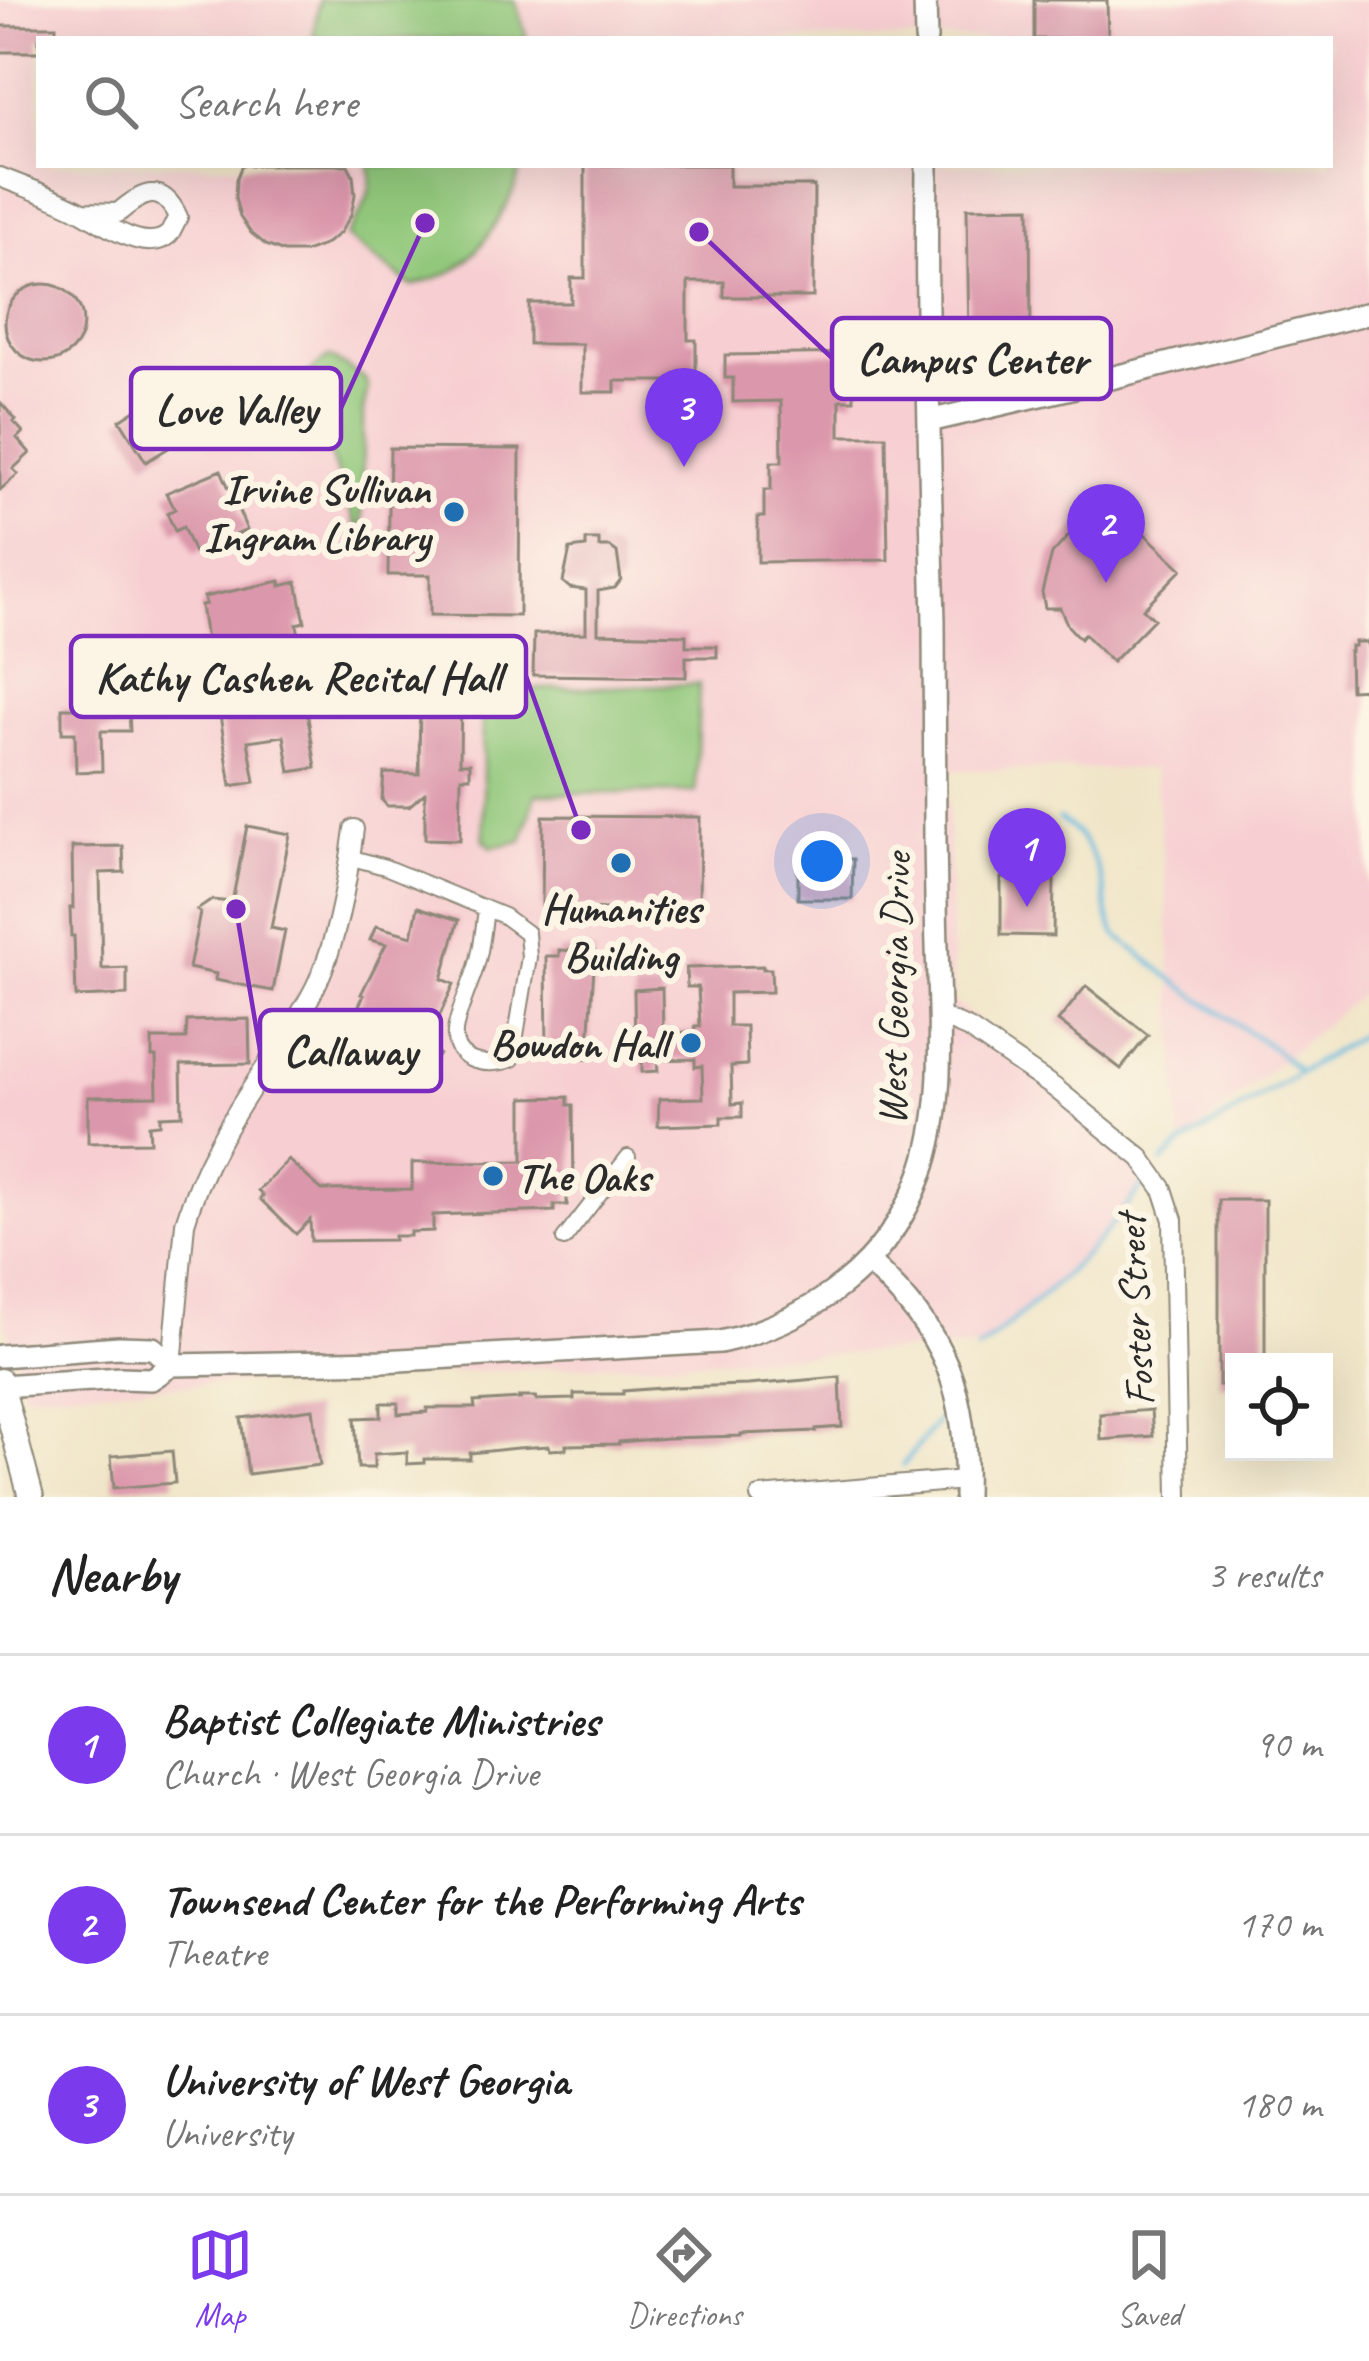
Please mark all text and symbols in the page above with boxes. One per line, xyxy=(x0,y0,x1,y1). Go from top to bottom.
search box xyxy=(36,36,1333,168)
icon: search xyxy=(78,69,144,135)
text: Search here xyxy=(174,74,357,131)
callout: Campus Center xyxy=(832,318,1111,399)
text: Campus Center xyxy=(857,331,1092,388)
callout: Love Valley xyxy=(131,368,341,449)
pin: 3 xyxy=(645,368,723,467)
text: Love Valley xyxy=(155,381,322,438)
place label: Irvine Sullivan Ingram Library xyxy=(204,463,434,564)
pin: 2 xyxy=(1067,484,1145,583)
marker: Irvine Sullivan Ingram Library xyxy=(441,499,467,525)
callout: Kathy Cashen Recital Hall xyxy=(71,636,526,717)
text: Kathy Cashen Recital Hall xyxy=(95,649,509,706)
pin: 1 xyxy=(988,808,1066,907)
your location xyxy=(792,831,852,891)
street label: West Georgia Drive xyxy=(866,849,923,1126)
marker: Humanities Building xyxy=(608,850,634,876)
place label: Humanities Building xyxy=(541,882,705,983)
callout: Callaway xyxy=(260,1010,441,1091)
place label: Bowdon Hall xyxy=(490,1018,675,1071)
text: Callaway xyxy=(283,1023,421,1080)
marker: Bowdon Hall xyxy=(678,1030,704,1056)
place label: The Oaks xyxy=(517,1151,654,1204)
marker: The Oaks xyxy=(480,1163,506,1189)
street label: Foster Street xyxy=(1104,1208,1167,1407)
map controls xyxy=(1225,1353,1333,1461)
button: locate xyxy=(1225,1353,1333,1461)
text: Nearby xyxy=(48,1543,176,1607)
text: 3 results xyxy=(1207,1551,1321,1600)
text: Baptist Collegiate Ministries xyxy=(162,1692,599,1749)
text: 1 xyxy=(78,1720,96,1769)
text: 90 m xyxy=(1255,1720,1321,1769)
text: Church · West Georgia Drive xyxy=(162,1749,539,1798)
text: Townsend Center for the Performing Arts xyxy=(162,1872,801,1929)
text: 2 xyxy=(78,1900,96,1949)
text: 170 m xyxy=(1237,1900,1321,1949)
text: Theatre xyxy=(162,1929,267,1978)
text: University of West Georgia xyxy=(162,2052,569,2109)
text: 3 xyxy=(78,2080,96,2129)
text: 180 m xyxy=(1237,2080,1321,2129)
text: University xyxy=(162,2109,292,2158)
tab: Map xyxy=(187,2222,253,2336)
tab: Directions xyxy=(627,2222,742,2336)
tab: Saved xyxy=(1116,2222,1182,2336)

